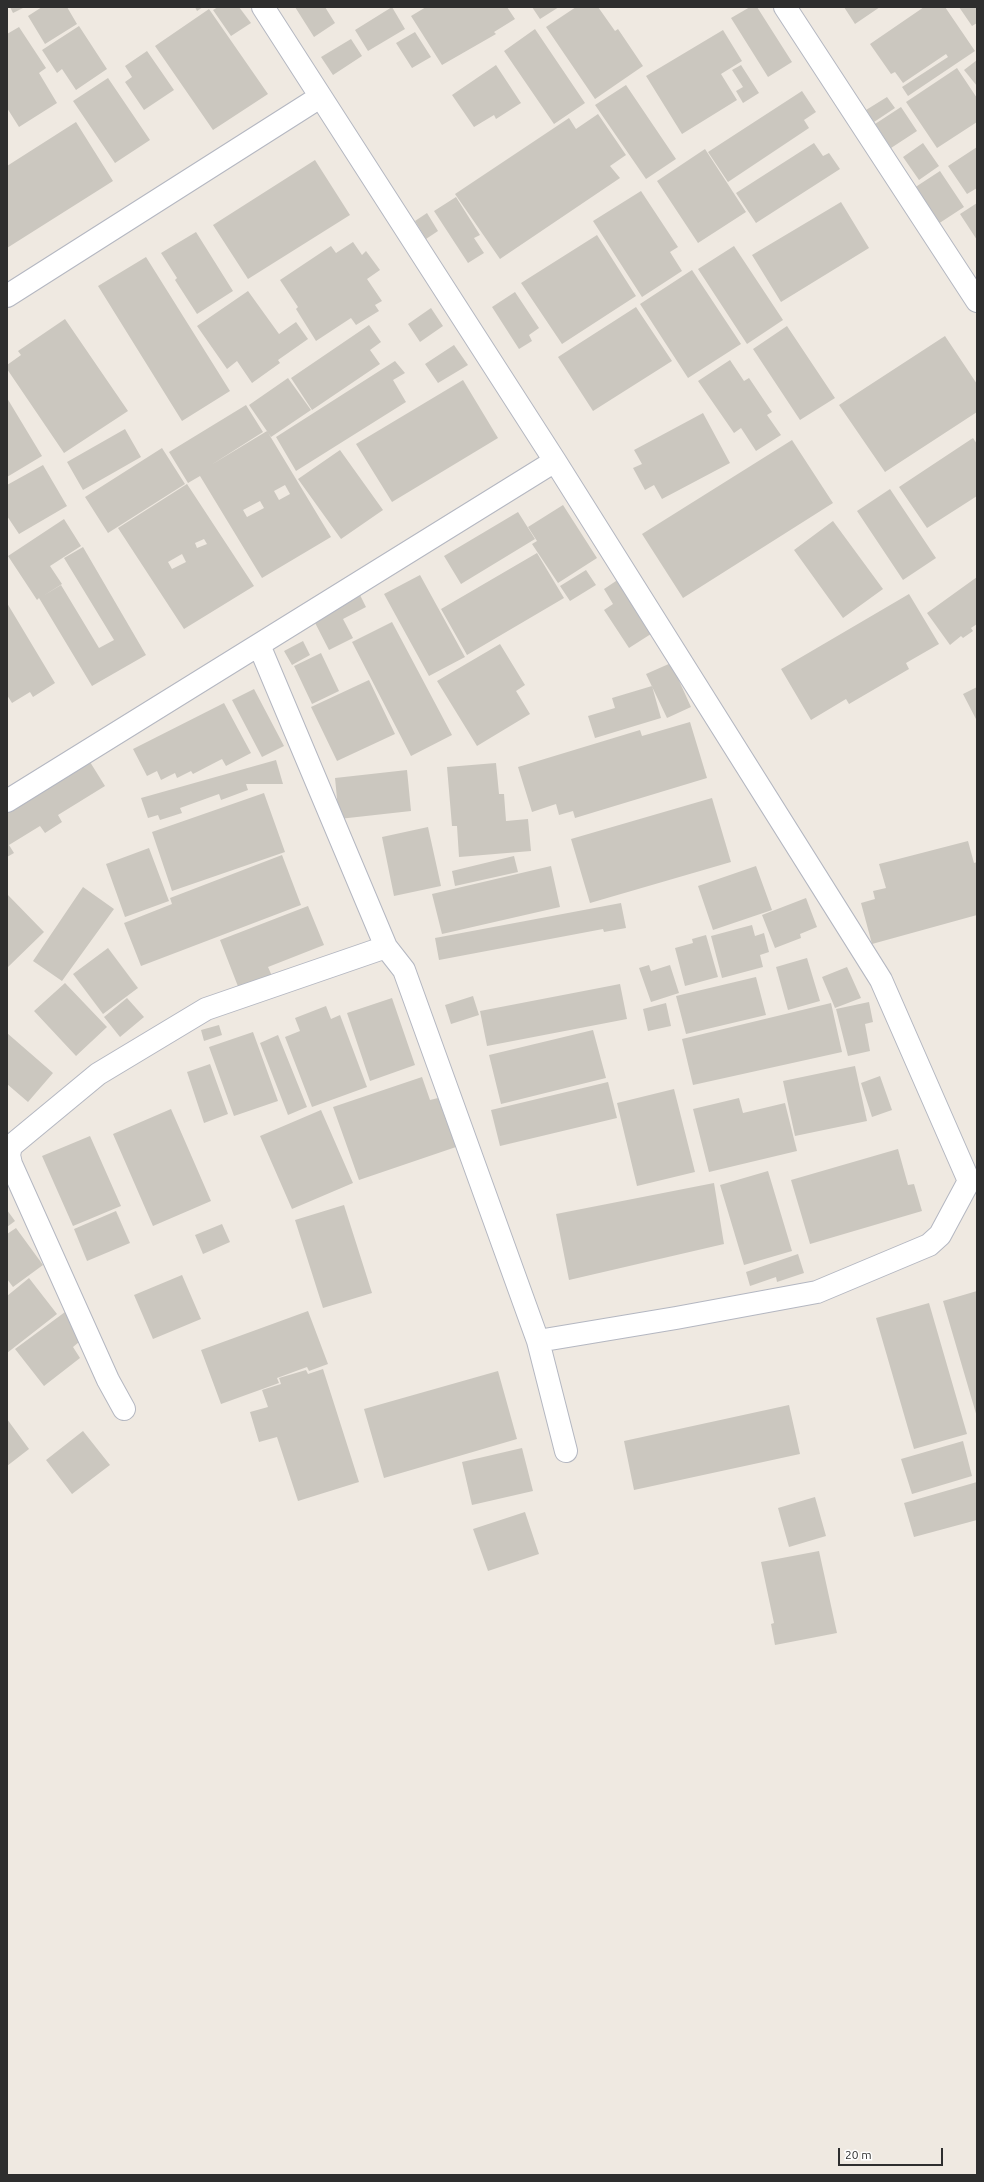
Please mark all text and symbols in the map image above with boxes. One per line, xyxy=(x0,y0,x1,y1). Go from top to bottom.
scale bar xyxy=(840,2140,945,2166)
text: 20 m xyxy=(845,2148,872,2161)

